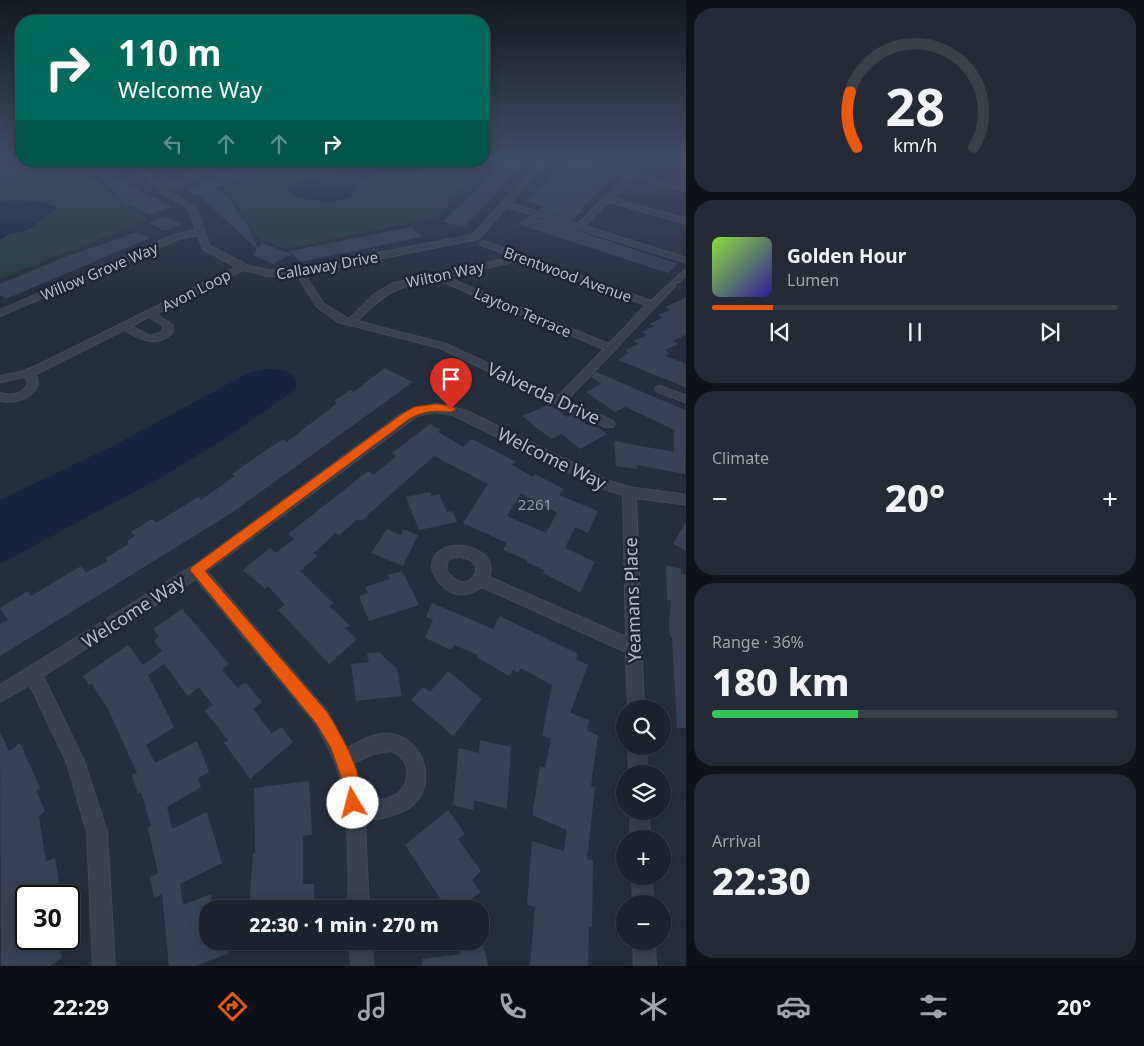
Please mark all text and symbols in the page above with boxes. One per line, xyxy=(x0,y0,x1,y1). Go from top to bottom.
text: 110 m xyxy=(118,29,221,76)
icon: right xyxy=(35,35,100,100)
text: 28 xyxy=(885,70,945,141)
text: Welcome Way xyxy=(118,74,262,104)
icon: left xyxy=(159,130,187,158)
icon: ahead xyxy=(212,130,240,158)
icon: ahead xyxy=(265,130,293,158)
icon: right xyxy=(318,130,346,158)
text: km/h xyxy=(893,133,937,157)
street label: Willow Grove Way xyxy=(37,237,161,305)
street label: Brentwood Avenue xyxy=(501,242,635,306)
text: Golden Hour xyxy=(787,243,906,269)
street label: Callaway Drive xyxy=(275,246,379,284)
street label: Wilton Way xyxy=(404,256,486,292)
street label: Avon Loop xyxy=(158,264,234,316)
text: Lumen xyxy=(787,269,839,291)
street label: Layton Terrace xyxy=(471,283,575,341)
icon: previous xyxy=(766,318,794,346)
icon: pause xyxy=(901,318,929,346)
icon: next xyxy=(1036,318,1064,346)
street label: Valverda Drive xyxy=(484,356,604,430)
pin xyxy=(430,358,472,409)
icon: arrive xyxy=(437,365,465,393)
street label: Welcome Way xyxy=(494,421,611,495)
text: Climate xyxy=(712,447,769,469)
text: 20° xyxy=(885,471,945,523)
text: − xyxy=(712,479,728,517)
text: + xyxy=(1102,479,1118,517)
house number: 2261 xyxy=(518,494,552,514)
street label: Yeamans Place xyxy=(618,537,646,663)
street label: Welcome Way xyxy=(77,568,190,653)
text: Range · 36% xyxy=(712,631,804,653)
text: 180 km xyxy=(712,655,850,707)
map controls xyxy=(616,700,671,950)
button: search xyxy=(616,700,671,755)
button: layers xyxy=(616,765,671,820)
position arrow xyxy=(326,776,378,828)
button: + xyxy=(616,830,671,885)
text: Arrival xyxy=(712,830,761,852)
text: 22:30 xyxy=(712,854,811,906)
speed limit sign: 30 xyxy=(15,885,80,950)
button: − xyxy=(616,895,671,950)
text: 22:30 · 1 min · 270 m xyxy=(249,912,439,938)
icon: directions xyxy=(215,989,250,1024)
icon: music xyxy=(355,989,390,1024)
icon: phone xyxy=(495,989,530,1024)
icon: climate xyxy=(636,989,671,1024)
icon: car xyxy=(776,989,811,1024)
icon: filters xyxy=(916,989,951,1024)
text: 22:29 xyxy=(53,991,109,1021)
text: 20° xyxy=(1057,991,1091,1021)

